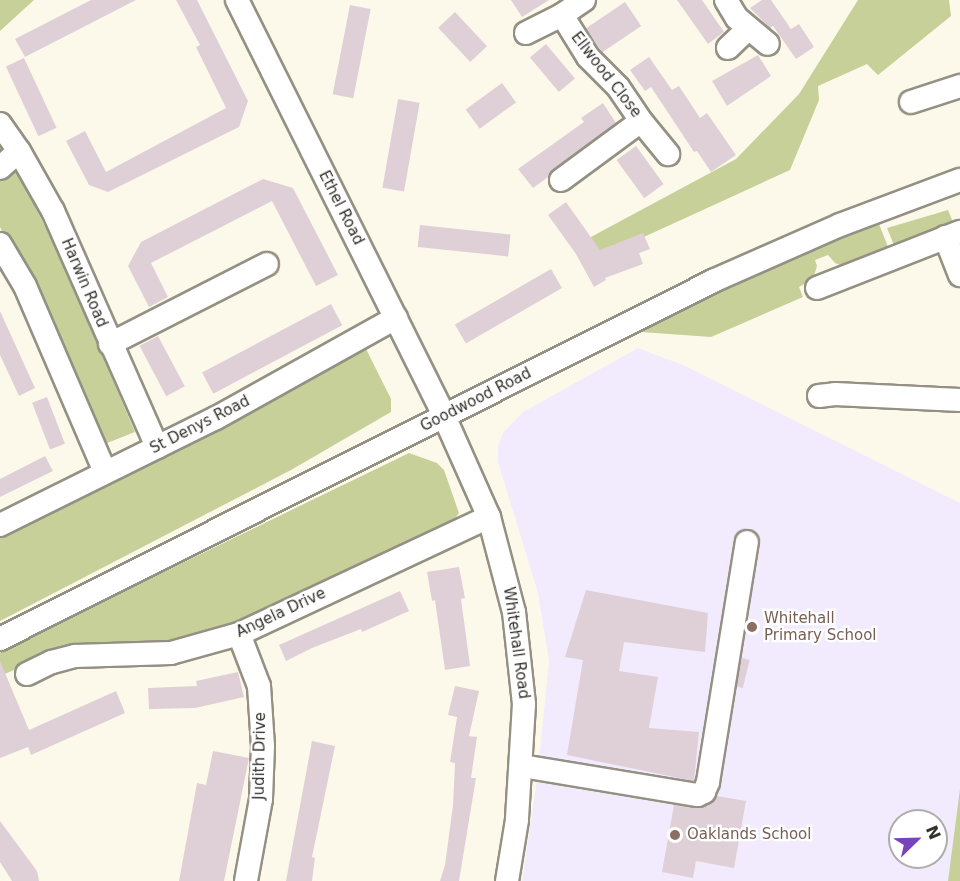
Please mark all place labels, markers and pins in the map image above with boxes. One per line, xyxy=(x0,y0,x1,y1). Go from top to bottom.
place label: Whitehall Primary School xyxy=(764,609,877,644)
marker: Whitehall Primary School xyxy=(745,620,759,634)
place label: Oaklands School xyxy=(687,826,811,844)
marker: Oaklands School xyxy=(668,828,682,842)

